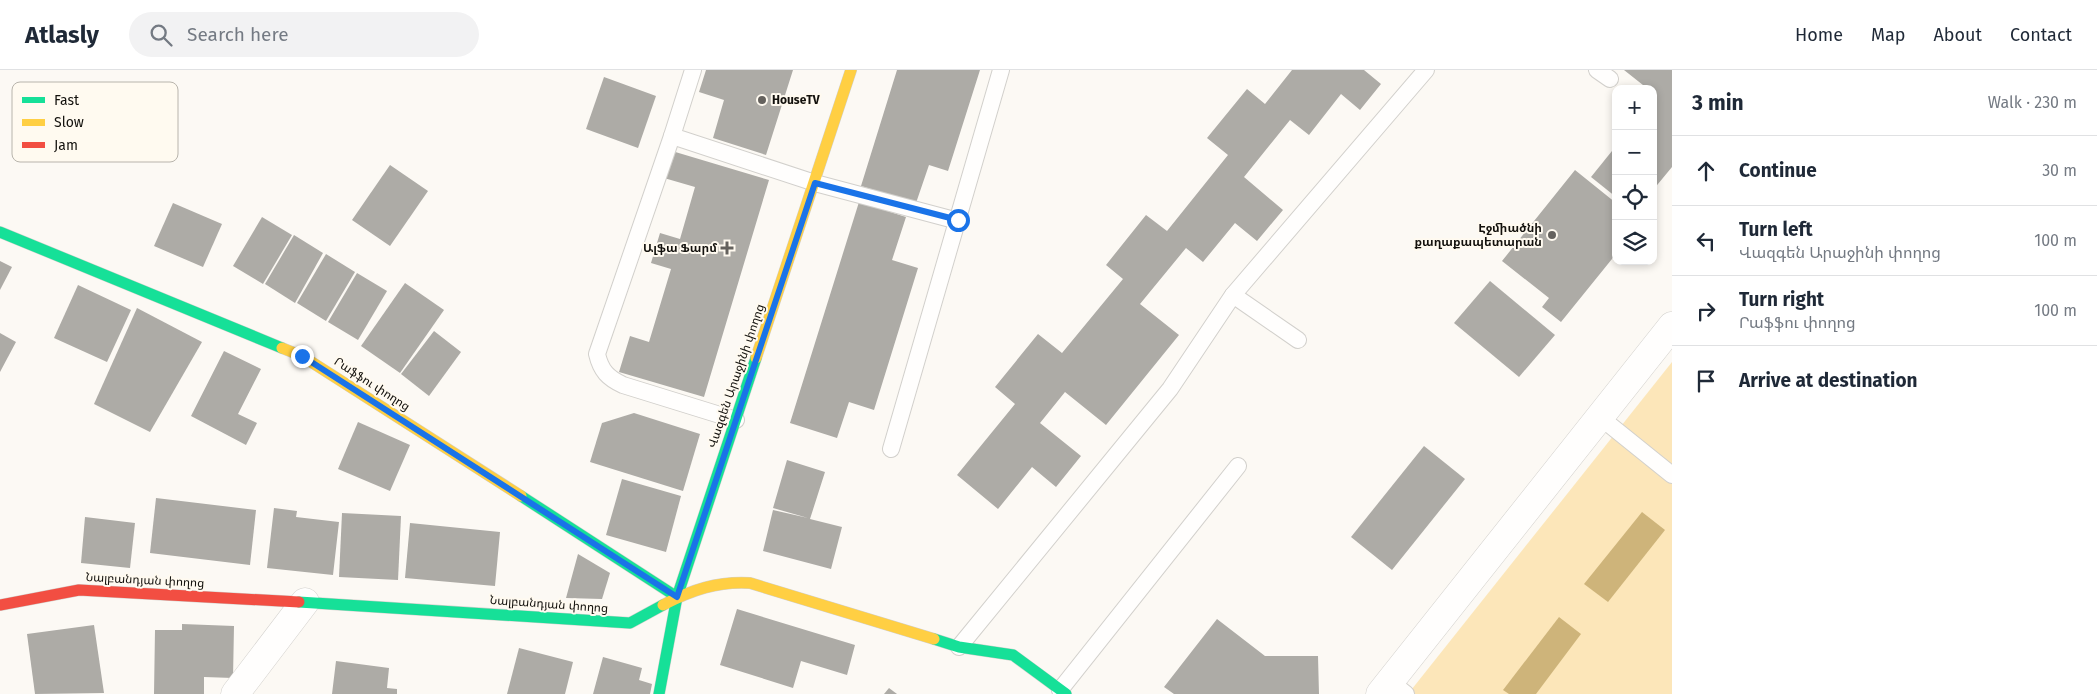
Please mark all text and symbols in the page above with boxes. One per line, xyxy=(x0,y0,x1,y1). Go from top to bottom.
search box xyxy=(129,12,479,57)
text: Atlasly xyxy=(25,21,99,49)
icon: search xyxy=(147,21,175,49)
text: Search here xyxy=(187,23,289,46)
text: Home xyxy=(1795,24,1843,46)
text: Map xyxy=(1871,24,1905,46)
text: About xyxy=(1933,24,1982,46)
text: Contact xyxy=(2010,24,2072,46)
legend xyxy=(12,82,178,162)
map controls xyxy=(1612,85,1657,265)
button: + xyxy=(1612,85,1657,130)
text: 3 min xyxy=(1692,90,1744,116)
text: Fast xyxy=(54,92,80,109)
place label: HouseTV xyxy=(772,93,821,107)
text: Walk · 230 m xyxy=(1988,93,2077,112)
marker: HouseTV xyxy=(756,94,768,106)
text: Slow xyxy=(54,114,84,131)
button: − xyxy=(1612,130,1657,175)
text: Jam xyxy=(54,137,78,154)
icon: ahead xyxy=(1692,157,1720,185)
text: Continue xyxy=(1739,159,1817,182)
text: 30 m xyxy=(2042,161,2077,180)
button: locate xyxy=(1612,175,1657,220)
route start xyxy=(947,209,970,232)
text: Turn left xyxy=(1739,218,1813,241)
button: layers xyxy=(1612,220,1657,265)
place label: Էջմիածնի քաղաքապետարան xyxy=(1414,221,1542,249)
icon: left xyxy=(1692,227,1720,255)
marker: Էջմիածնի քաղաքապետարան xyxy=(1546,229,1558,241)
text: 100 m xyxy=(2034,231,2077,250)
place label: Ալֆա Ֆարմ xyxy=(643,241,717,255)
marker: Ալֆա Ֆարմ xyxy=(721,242,733,254)
text: Վազգեն Արաջինի փողոց xyxy=(1739,243,1941,262)
text: Turn right xyxy=(1739,288,1824,311)
icon: right xyxy=(1692,297,1720,325)
text: 100 m xyxy=(2034,301,2077,320)
street label: Վազգեն Արաջինի փողոց xyxy=(705,302,767,450)
text: Րաֆֆու փողոց xyxy=(1739,313,1856,332)
route end xyxy=(291,345,314,368)
street label: Րաֆֆու փողոց xyxy=(331,354,413,414)
icon: arrive xyxy=(1692,367,1720,395)
text: Arrive at destination xyxy=(1739,369,1918,392)
street label: Նալբանդյան փողոց xyxy=(85,570,205,590)
street label: Նալբանդյան փողոց xyxy=(489,593,609,615)

